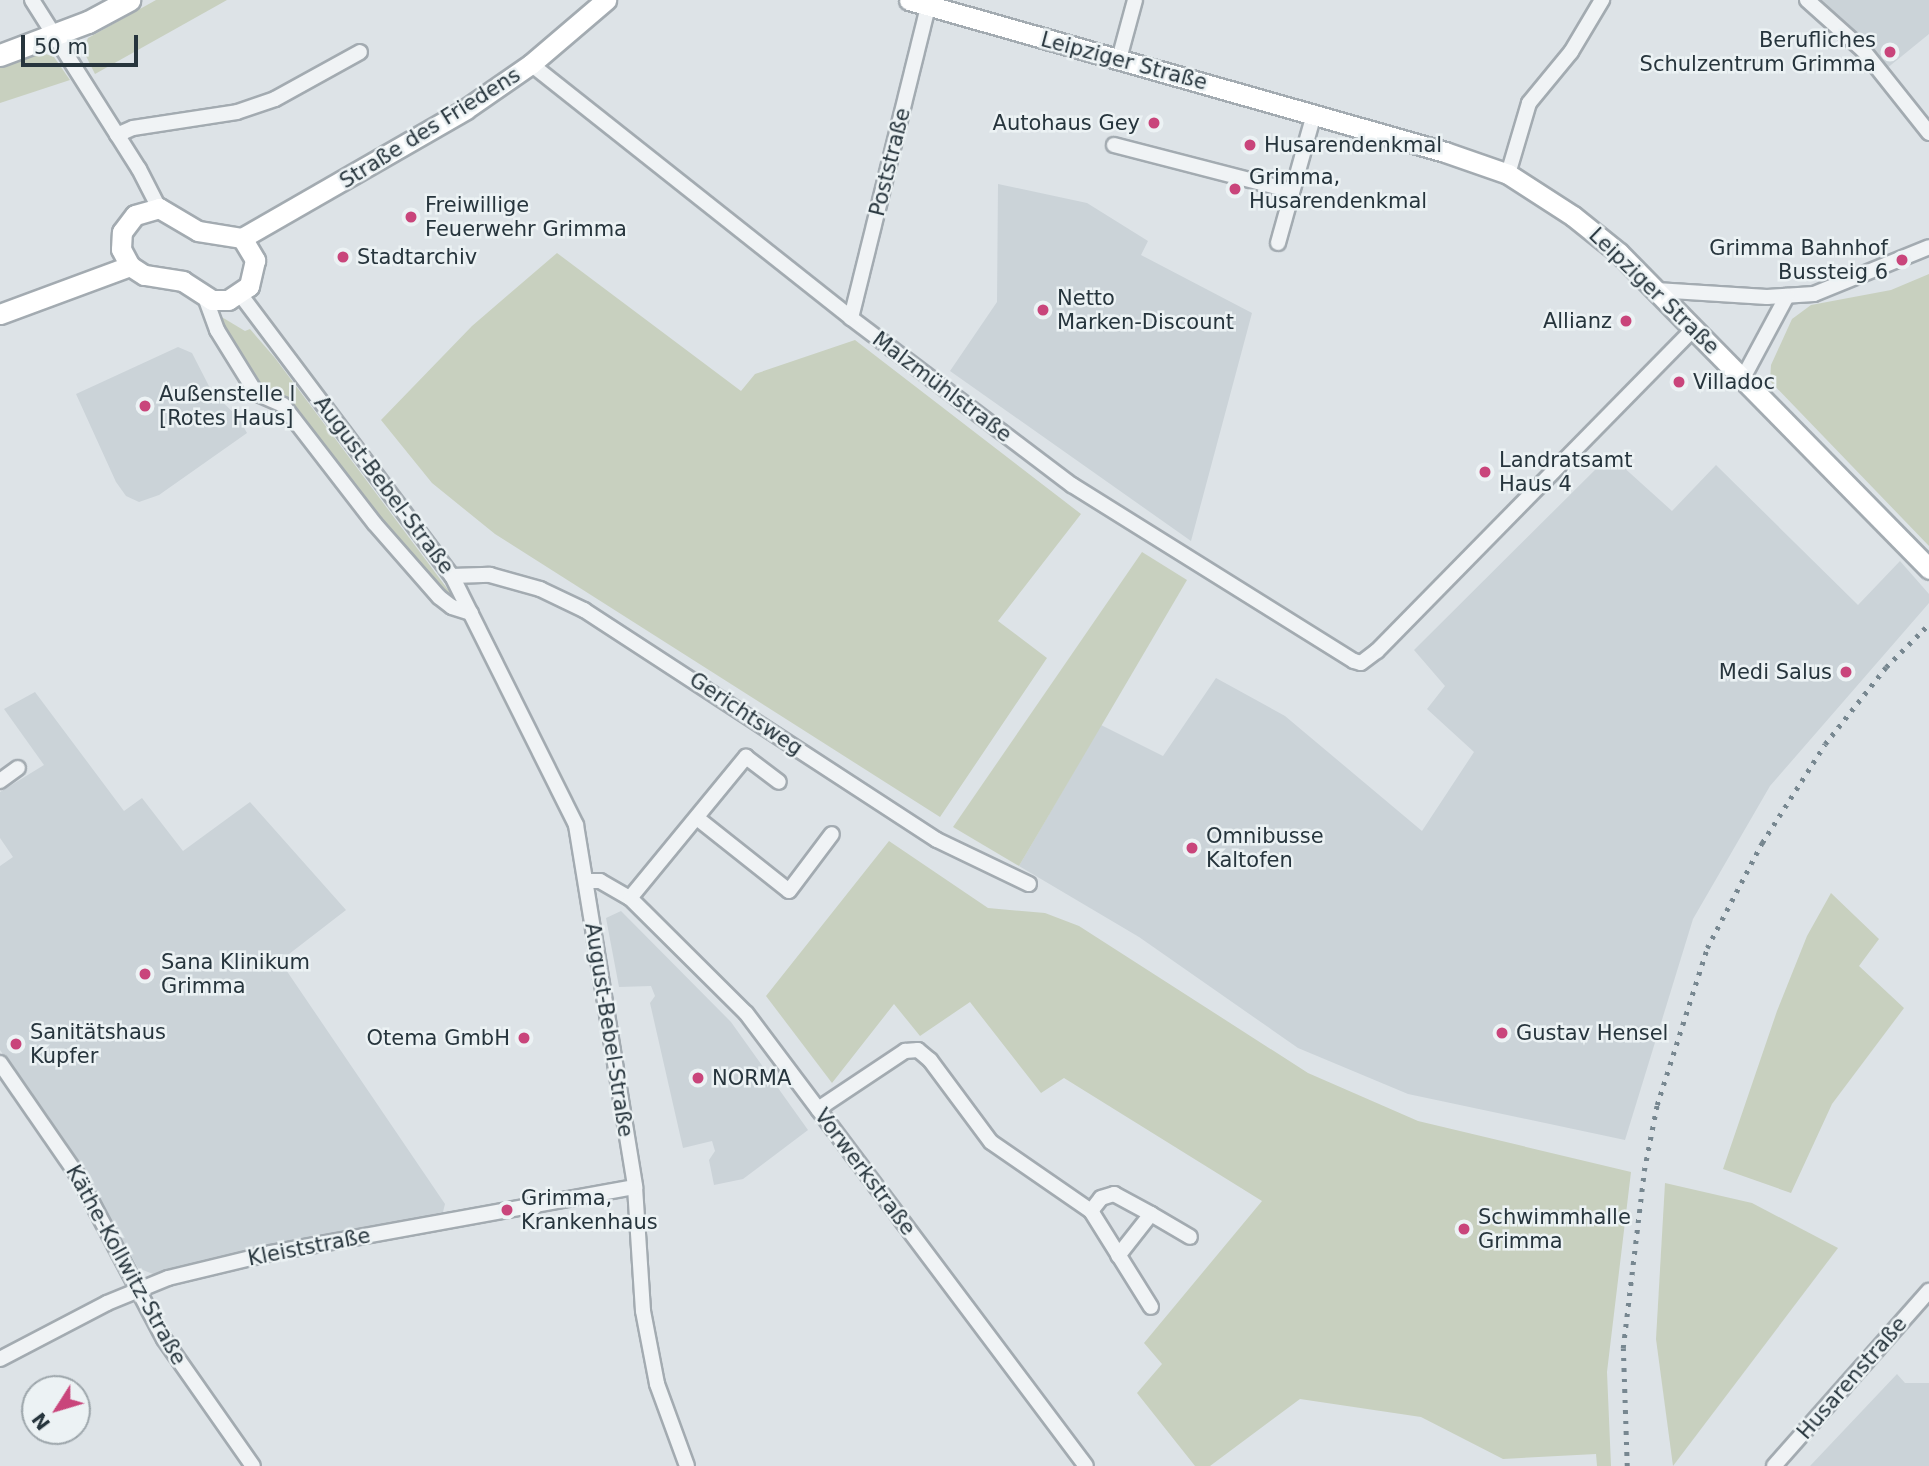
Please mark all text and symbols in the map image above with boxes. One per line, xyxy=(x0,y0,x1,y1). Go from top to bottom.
scale bar xyxy=(24,21,142,65)
street label: Leipziger Straße xyxy=(1038,27,1210,95)
place label: Berufliches Schulzentrum Grimma xyxy=(1640,27,1876,77)
text: 50 m xyxy=(34,35,88,59)
marker: Berufliches Schulzentrum Grimma xyxy=(1882,44,1898,60)
street label: Straße des Friedens xyxy=(335,62,525,194)
street label: Poststraße xyxy=(864,105,916,219)
place label: Autohaus Gey xyxy=(993,110,1140,136)
marker: Autohaus Gey xyxy=(1146,115,1162,131)
place label: Husarendenkmal xyxy=(1264,132,1442,158)
marker: Husarendenkmal xyxy=(1242,137,1258,153)
place label: Grimma, Husarendenkmal xyxy=(1249,164,1427,214)
marker: Grimma, Husarendenkmal xyxy=(1227,181,1243,197)
place label: Freiwillige Feuerwehr Grimma xyxy=(425,192,627,242)
marker: Freiwillige Feuerwehr Grimma xyxy=(403,209,419,225)
street label: Leipziger Straße xyxy=(1584,223,1724,359)
place label: Grimma Bahnhof Bussteig 6 xyxy=(1709,235,1888,285)
place label: Stadtarchiv xyxy=(357,244,477,270)
marker: Stadtarchiv xyxy=(335,249,351,265)
marker: Grimma Bahnhof Bussteig 6 xyxy=(1894,252,1910,268)
place label: Netto Marken-Discount xyxy=(1057,285,1234,335)
marker: Netto Marken-Discount xyxy=(1035,302,1051,318)
place label: Allianz xyxy=(1543,308,1612,334)
marker: Allianz xyxy=(1618,313,1634,329)
street label: Malzmühlstraße xyxy=(867,327,1017,447)
place label: Villadoc xyxy=(1693,369,1775,395)
marker: Villadoc xyxy=(1671,374,1687,390)
place label: Außenstelle l [Rotes Haus] xyxy=(159,381,295,431)
street label: August-Bebel-Straße xyxy=(309,391,459,579)
marker: Außenstelle l [Rotes Haus] xyxy=(137,398,153,414)
place label: Landratsamt Haus 4 xyxy=(1499,447,1632,497)
marker: Landratsamt Haus 4 xyxy=(1477,464,1493,480)
place label: Medi Salus xyxy=(1719,659,1832,685)
marker: Medi Salus xyxy=(1838,664,1854,680)
street label: Gerichtsweg xyxy=(685,667,807,761)
place label: Omnibusse Kaltofen xyxy=(1206,823,1324,873)
marker: Omnibusse Kaltofen xyxy=(1184,840,1200,856)
street label: August-Bebel-Straße xyxy=(580,921,638,1139)
place label: Sana Klinikum Grimma xyxy=(161,949,310,999)
marker: Sana Klinikum Grimma xyxy=(135,964,155,984)
place label: Sanitätshaus Kupfer xyxy=(30,1019,166,1069)
place label: Gustav Hensel xyxy=(1516,1020,1668,1046)
place label: Otema GmbH xyxy=(366,1025,510,1051)
marker: Gustav Hensel xyxy=(1494,1025,1510,1041)
marker: Otema GmbH xyxy=(516,1030,532,1046)
marker: Sanitätshaus Kupfer xyxy=(8,1036,24,1052)
place label: NORMA xyxy=(712,1065,791,1091)
marker: NORMA xyxy=(690,1070,706,1086)
street label: Vorwerkstraße xyxy=(809,1104,921,1240)
street label: Käthe-Kollwitz-Straße xyxy=(61,1161,191,1369)
place label: Grimma, Krankenhaus xyxy=(521,1185,658,1235)
marker: Grimma, Krankenhaus xyxy=(499,1202,515,1218)
place label: Schwimmhalle Grimma xyxy=(1478,1204,1631,1254)
marker: Schwimmhalle Grimma xyxy=(1456,1221,1472,1237)
street label: Kleiststraße xyxy=(246,1223,372,1271)
street label: Husarenstraße xyxy=(1792,1312,1912,1444)
north arrow xyxy=(21,1375,91,1445)
text: N xyxy=(27,1408,54,1434)

